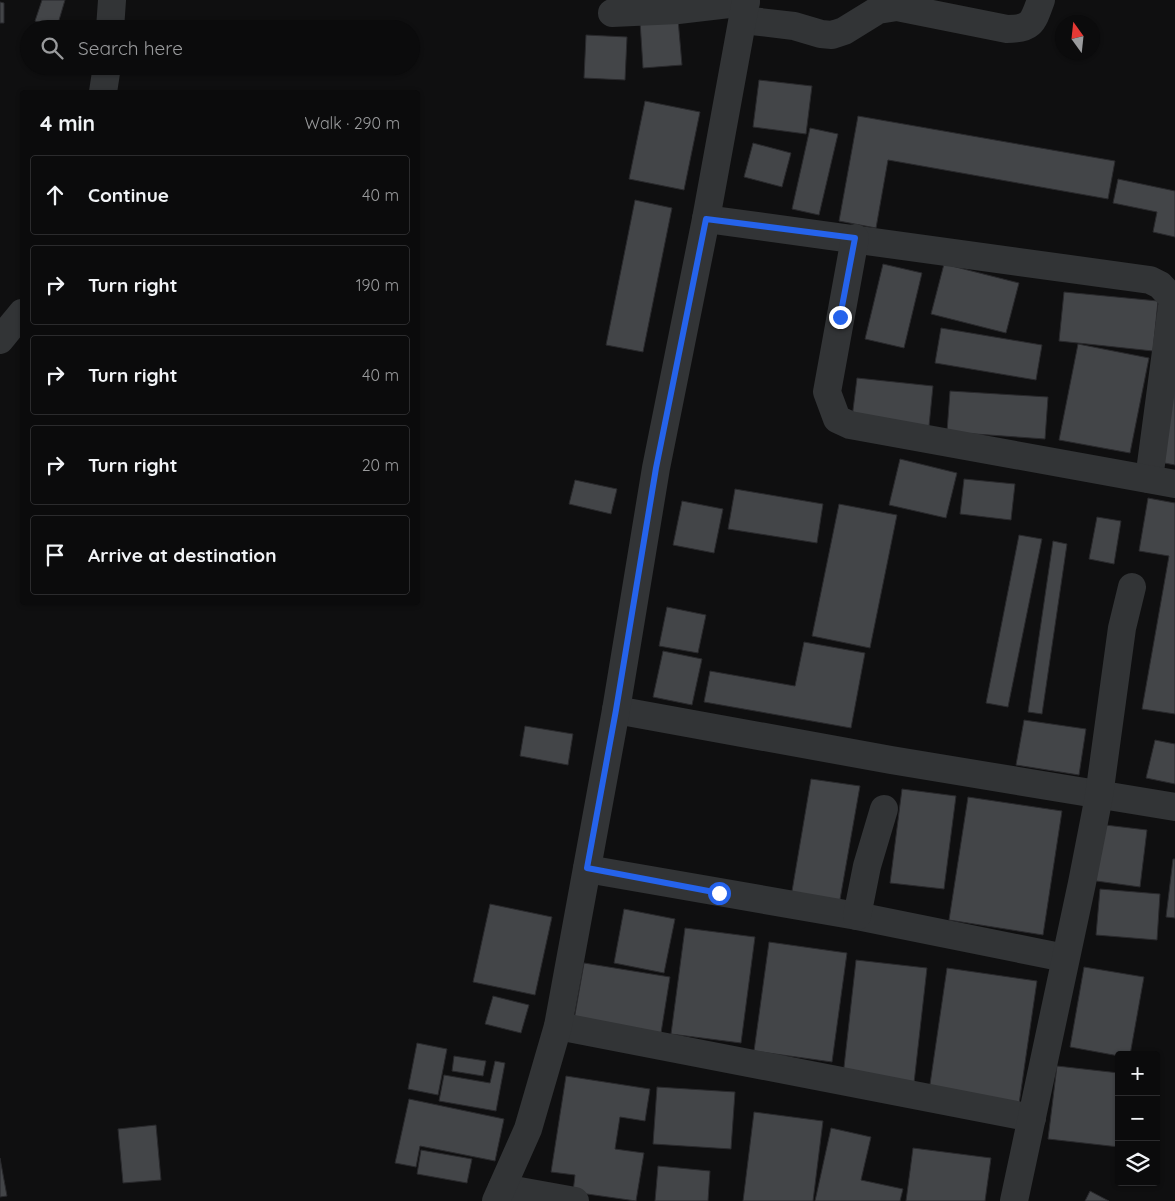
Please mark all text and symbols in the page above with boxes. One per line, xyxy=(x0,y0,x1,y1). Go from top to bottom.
north arrow xyxy=(1055,15,1100,60)
search box xyxy=(20,20,420,75)
icon: search xyxy=(38,34,66,62)
text: Search here xyxy=(78,36,183,60)
text: 4 min xyxy=(40,110,95,136)
text: Walk · 290 m xyxy=(305,113,400,133)
icon: ahead xyxy=(41,181,69,209)
text: Continue xyxy=(88,183,169,207)
text: 40 m xyxy=(362,185,399,205)
icon: right xyxy=(41,271,69,299)
text: Turn right xyxy=(88,273,177,297)
text: 190 m xyxy=(356,275,399,295)
route end xyxy=(829,306,852,329)
icon: right xyxy=(41,361,69,389)
text: Turn right xyxy=(88,363,177,387)
text: 40 m xyxy=(362,365,399,385)
icon: right xyxy=(41,451,69,479)
text: Turn right xyxy=(88,453,177,477)
text: 20 m xyxy=(362,455,399,475)
icon: arrive xyxy=(41,541,69,569)
text: Arrive at destination xyxy=(88,543,277,567)
route start xyxy=(708,882,731,905)
map controls xyxy=(1115,1051,1160,1186)
button: + xyxy=(1115,1051,1160,1096)
button: − xyxy=(1115,1096,1160,1141)
button: layers xyxy=(1115,1141,1160,1186)

